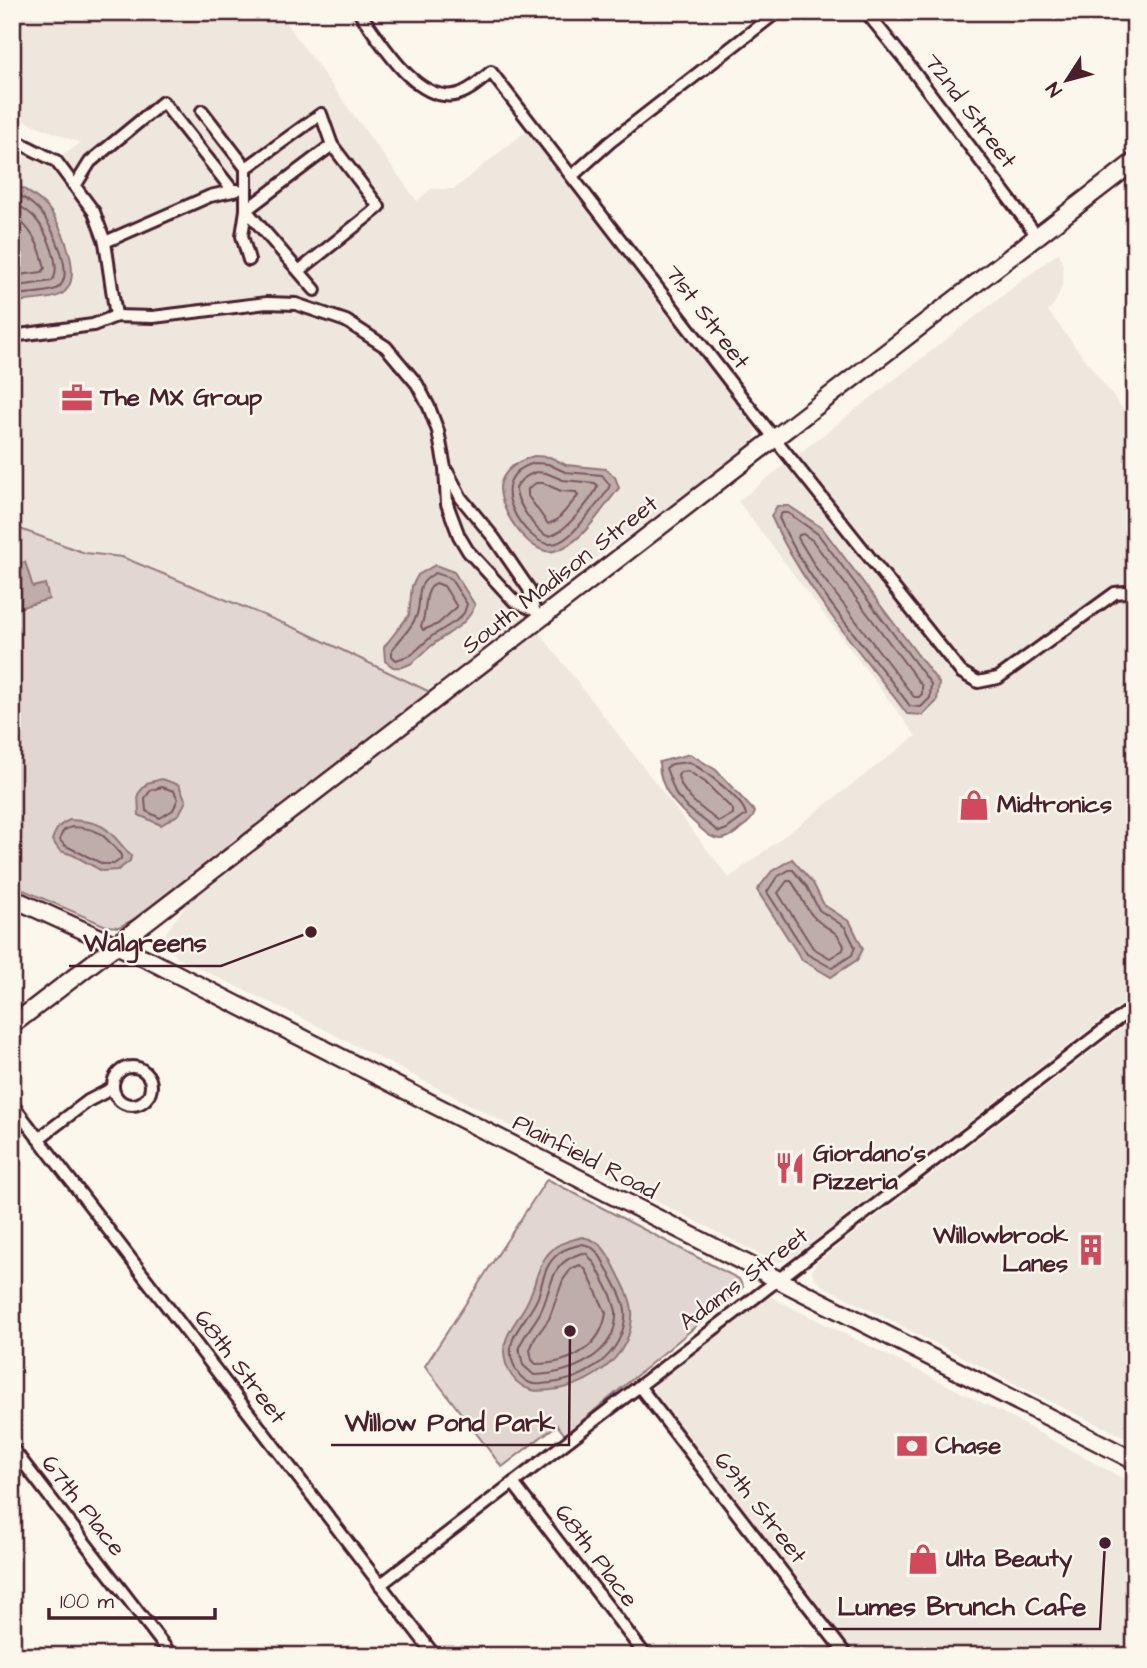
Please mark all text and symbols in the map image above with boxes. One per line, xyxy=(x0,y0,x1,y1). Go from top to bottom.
street label: 72nd Street xyxy=(915,46,1025,176)
north arrow xyxy=(1032,46,1102,116)
text: N xyxy=(1040,76,1069,102)
street label: 71st Street xyxy=(656,258,758,377)
office icon: The MX Group xyxy=(60,381,94,415)
place label: The MX Group xyxy=(99,381,263,415)
street label: South Madison Street xyxy=(454,487,666,663)
shop icon: Midtronics xyxy=(957,788,991,822)
place label: Midtronics xyxy=(997,788,1112,822)
callout: Walgreens xyxy=(69,919,221,966)
text: Walgreens xyxy=(82,925,207,964)
street label: Plainfield Road xyxy=(507,1106,663,1208)
place label: Giordano's Pizzeria xyxy=(813,1137,926,1199)
restaurant icon: Giordano's Pizzeria xyxy=(773,1151,807,1185)
street label: Adams Street xyxy=(672,1219,816,1339)
place label: Willowbrook Lanes xyxy=(932,1219,1068,1281)
building icon: Willowbrook Lanes xyxy=(1074,1233,1108,1267)
street label: 68th Street xyxy=(186,1303,295,1432)
callout: Willow Pond Park xyxy=(331,1398,569,1445)
text: Willow Pond Park xyxy=(344,1405,556,1441)
bank icon: Chase xyxy=(895,1429,929,1463)
place label: Chase xyxy=(935,1429,1001,1463)
street label: 69th Street xyxy=(705,1445,815,1571)
street label: 67th Place xyxy=(33,1448,133,1564)
street label: 68th Place xyxy=(546,1497,646,1615)
shop icon: Ulta Beauty xyxy=(906,1542,940,1576)
place label: Ulta Beauty xyxy=(946,1542,1073,1578)
scale bar xyxy=(49,1577,215,1621)
callout: Lumes Brunch Cafe xyxy=(823,1582,1100,1629)
text: 100 m xyxy=(60,1587,115,1616)
text: Lumes Brunch Cafe xyxy=(838,1589,1086,1625)

